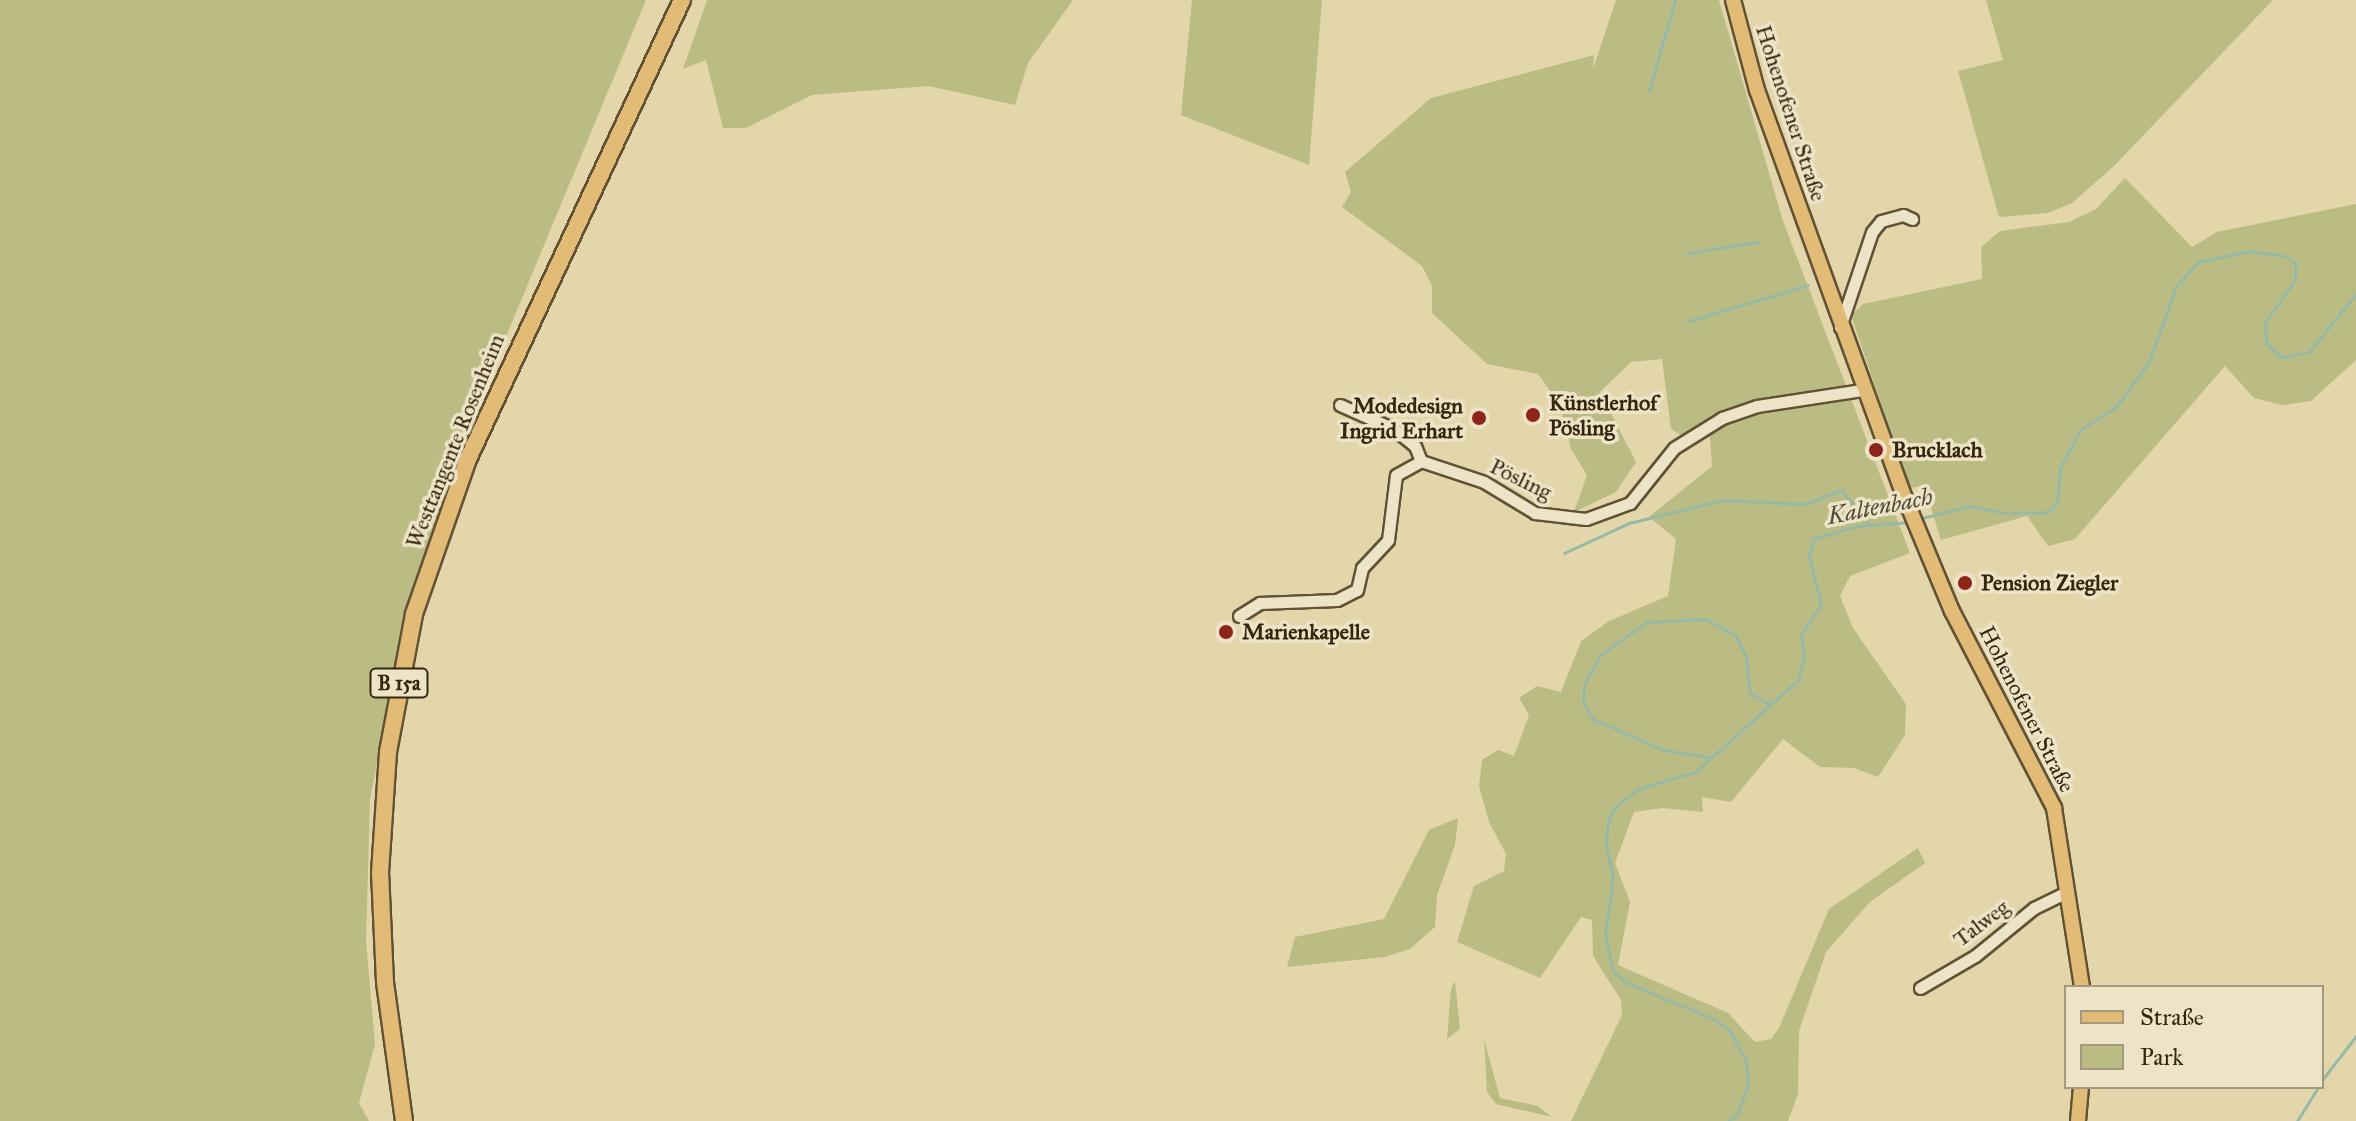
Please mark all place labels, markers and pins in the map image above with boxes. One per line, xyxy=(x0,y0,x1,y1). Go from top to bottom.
place label: Künstlerhof Pösling xyxy=(1549,389,1658,440)
place label: Modedesign Ingrid Erhart xyxy=(1340,392,1463,444)
marker: Künstlerhof Pösling xyxy=(1524,406,1542,424)
marker: Modedesign Ingrid Erhart xyxy=(1470,409,1488,427)
place label: Brucklach xyxy=(1892,437,1983,463)
marker: Brucklach xyxy=(1867,441,1885,459)
place label: Pension Ziegler xyxy=(1981,570,2118,596)
marker: Pension Ziegler xyxy=(1956,574,1974,592)
place label: Marienkapelle xyxy=(1242,619,1370,645)
marker: Marienkapelle xyxy=(1217,623,1235,641)

